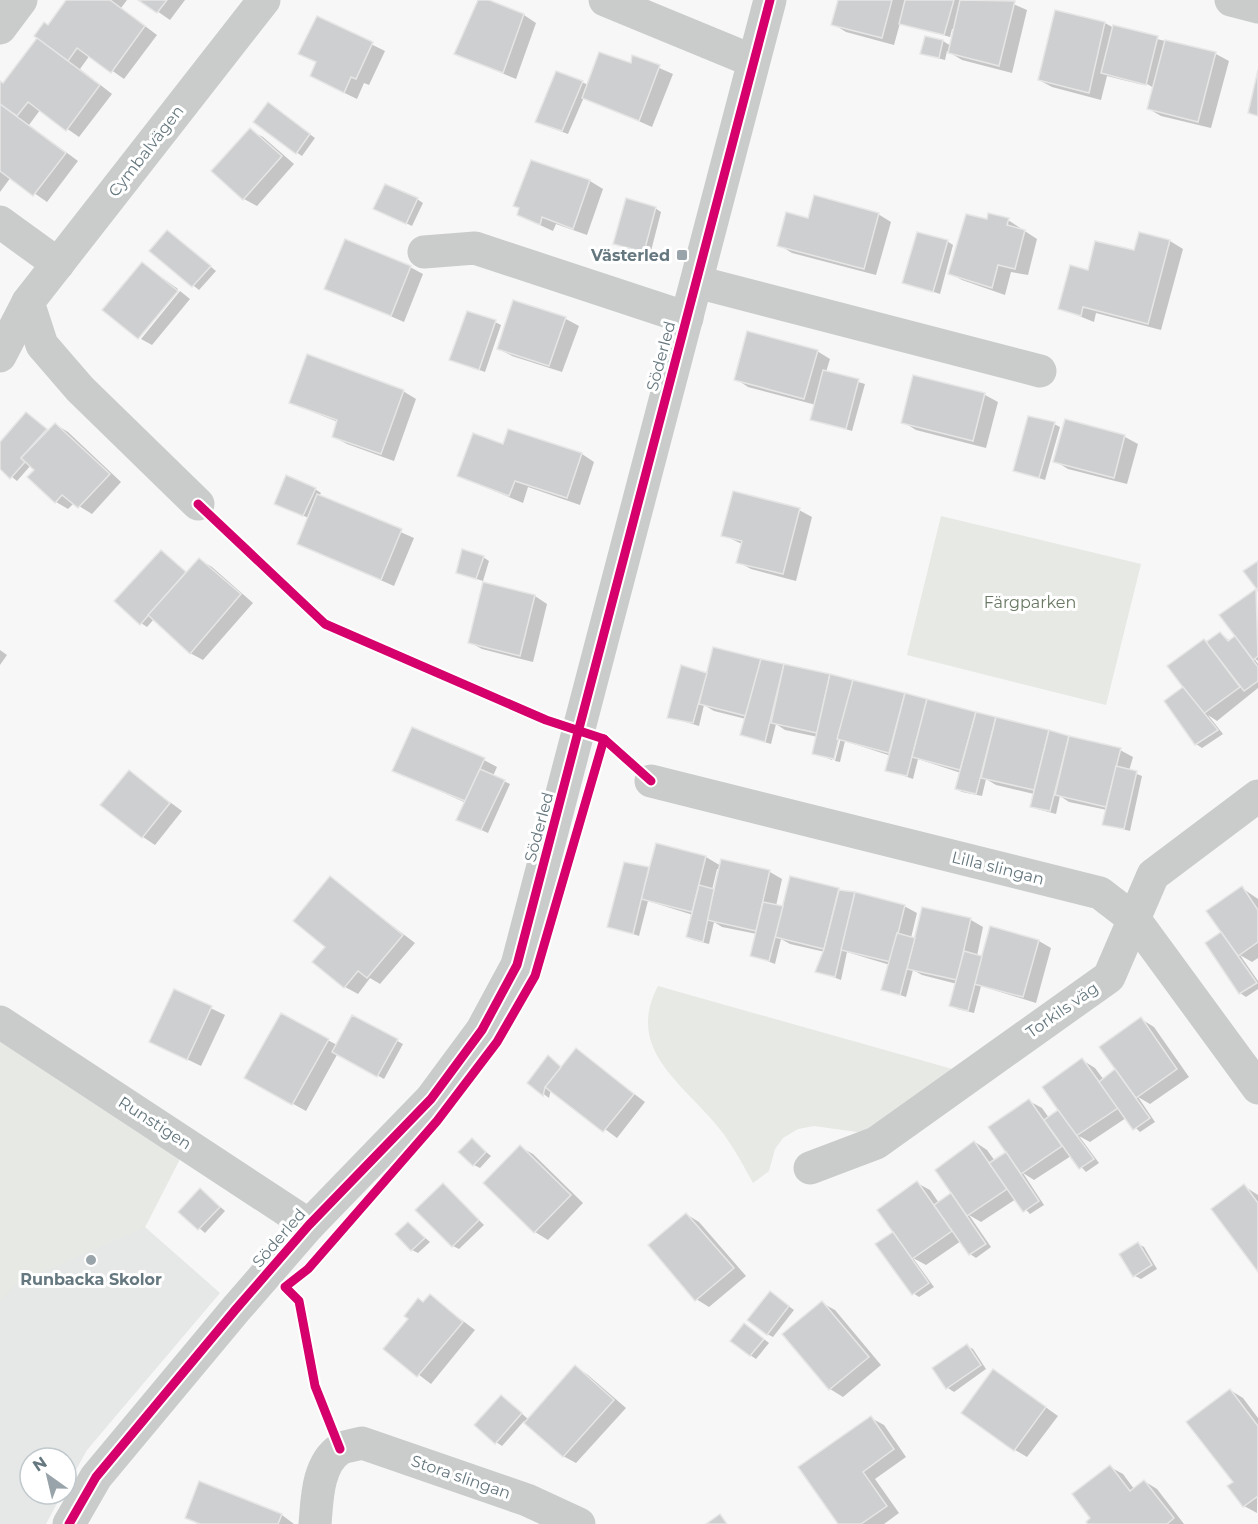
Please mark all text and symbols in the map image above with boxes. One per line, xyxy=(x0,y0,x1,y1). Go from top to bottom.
street label: Cymbalvägen xyxy=(104,102,188,200)
place label: Västerled xyxy=(590,246,670,265)
marker: Västerled xyxy=(675,248,689,262)
street label: Söderled xyxy=(643,319,679,393)
park label: Färgparken xyxy=(984,593,1076,612)
street label: Söderled xyxy=(521,790,557,864)
street label: Lilla slingan xyxy=(950,847,1046,889)
street label: Torkils väg xyxy=(1022,978,1102,1042)
street label: Runstigen xyxy=(115,1092,195,1154)
street label: Söderled xyxy=(248,1205,310,1271)
marker: Runbacka Skolor xyxy=(84,1253,98,1267)
place label: Runbacka Skolor xyxy=(20,1270,162,1289)
north arrow xyxy=(18,1446,78,1506)
street label: Stora slingan xyxy=(409,1451,513,1503)
text: N xyxy=(29,1452,51,1475)

